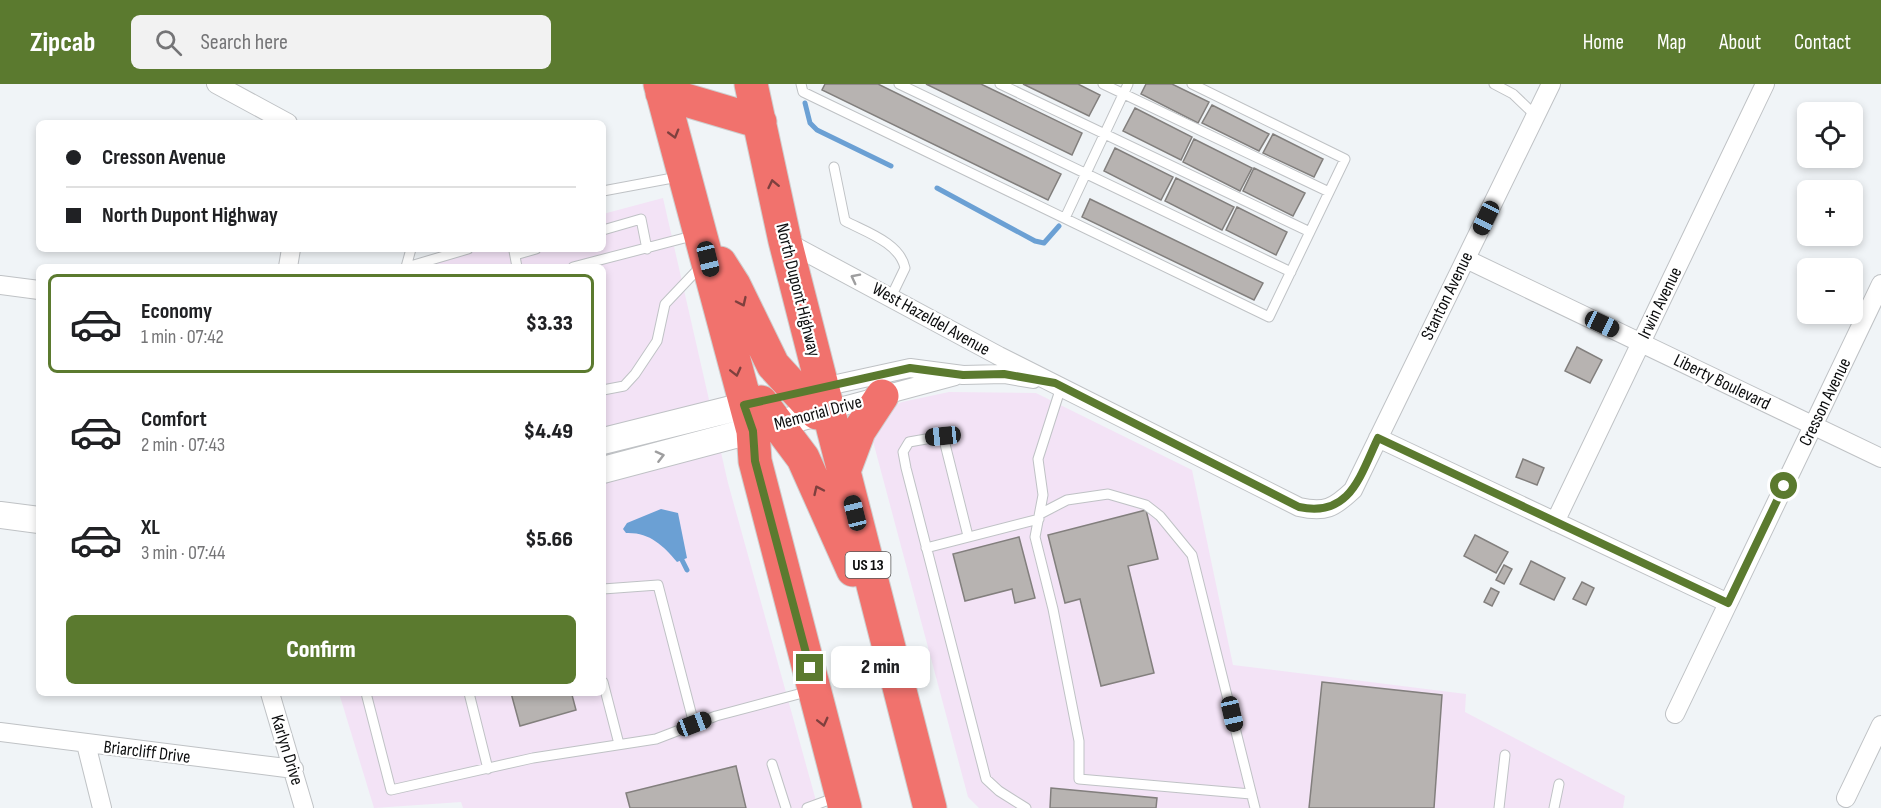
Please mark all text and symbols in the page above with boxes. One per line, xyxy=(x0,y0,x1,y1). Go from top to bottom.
search box xyxy=(131,15,551,69)
text: Zipcab xyxy=(30,26,95,59)
icon: search xyxy=(152,26,185,59)
text: Search here xyxy=(200,29,288,56)
text: Home xyxy=(1583,30,1624,55)
text: Map xyxy=(1657,30,1686,55)
text: About xyxy=(1719,30,1761,55)
text: Contact xyxy=(1794,30,1851,55)
map controls xyxy=(1797,102,1863,324)
button: locate xyxy=(1797,102,1863,168)
one-way arrow xyxy=(667,128,679,139)
text: Cresson Avenue xyxy=(102,144,226,171)
one-way arrow xyxy=(767,179,780,189)
button: + xyxy=(1797,180,1863,246)
car xyxy=(1470,198,1502,238)
text: North Dupont Highway xyxy=(102,202,278,229)
street label: North Dupont Highway xyxy=(771,221,825,359)
car xyxy=(695,239,721,279)
street label: Stanton Avenue xyxy=(1417,249,1477,343)
button: − xyxy=(1797,258,1863,324)
street label: Irwin Avenue xyxy=(1634,264,1686,342)
one-way arrow xyxy=(850,274,861,285)
street label: West Hazeldel Avenue xyxy=(868,278,994,360)
one-way arrow xyxy=(735,295,747,306)
icon: car xyxy=(69,297,123,351)
text: Economy xyxy=(141,298,212,325)
car xyxy=(1582,308,1622,340)
text: $3.33 xyxy=(526,310,573,337)
text: 1 min · 07:42 xyxy=(141,325,224,349)
street label: Liberty Boulevard xyxy=(1670,350,1774,414)
street label: Cresson Avenue xyxy=(1795,354,1855,450)
one-way arrow xyxy=(729,367,742,377)
street label: Memorial Drive xyxy=(772,391,864,435)
icon: car xyxy=(69,405,123,459)
text: Comfort xyxy=(141,406,207,433)
text: $4.49 xyxy=(524,418,573,445)
car xyxy=(924,425,962,447)
text: 2 min · 07:43 xyxy=(141,433,225,457)
one-way arrow xyxy=(655,450,665,463)
route start xyxy=(1770,472,1797,499)
one-way arrow xyxy=(813,486,825,497)
car xyxy=(842,493,868,533)
icon: car xyxy=(69,513,123,567)
text: XL xyxy=(141,514,160,541)
text: $5.66 xyxy=(525,526,573,553)
text: 3 min · 07:44 xyxy=(141,541,225,565)
road number: US 13 xyxy=(846,552,890,578)
button: Confirm xyxy=(66,615,576,684)
callout: 2 min xyxy=(831,647,930,689)
route end xyxy=(796,654,823,681)
text: 2 min xyxy=(861,655,900,679)
car xyxy=(1219,694,1245,734)
car xyxy=(674,709,714,739)
street label: Karlyn Drive xyxy=(266,712,308,788)
one-way arrow xyxy=(816,716,829,726)
street label: Briarcliff Drive xyxy=(102,736,192,768)

